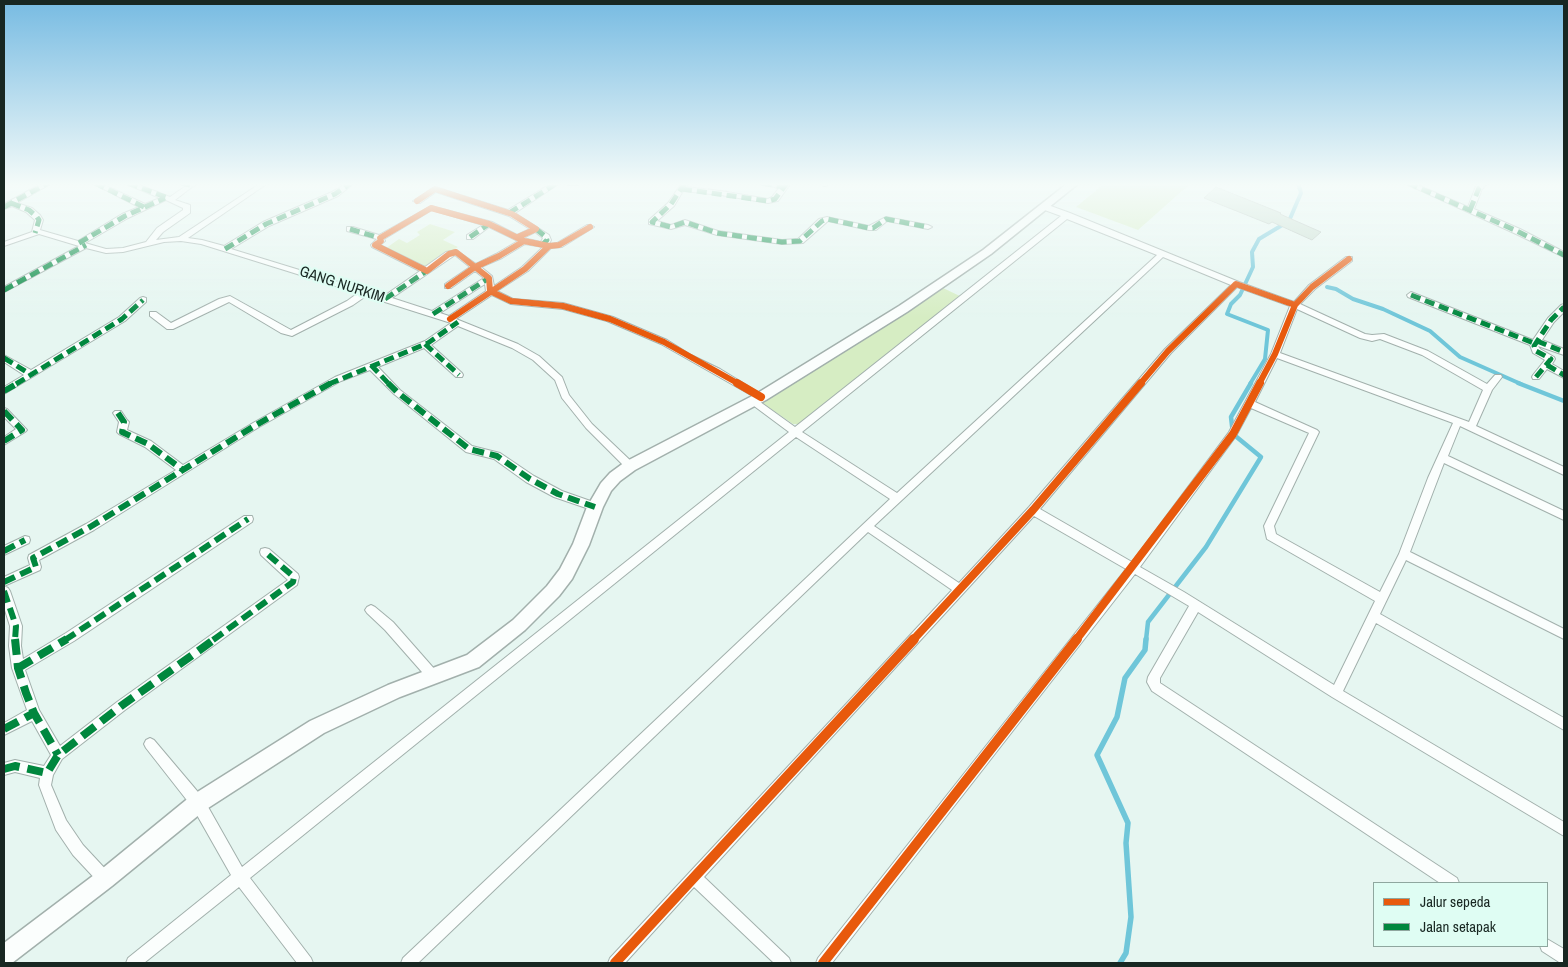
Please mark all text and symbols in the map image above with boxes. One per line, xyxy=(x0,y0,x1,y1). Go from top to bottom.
street label: GANG NURKIM xyxy=(297,263,387,307)
legend xyxy=(1373,882,1548,947)
text: Jalur sepeda xyxy=(1420,891,1490,912)
text: Jalan setapak xyxy=(1420,916,1496,937)

